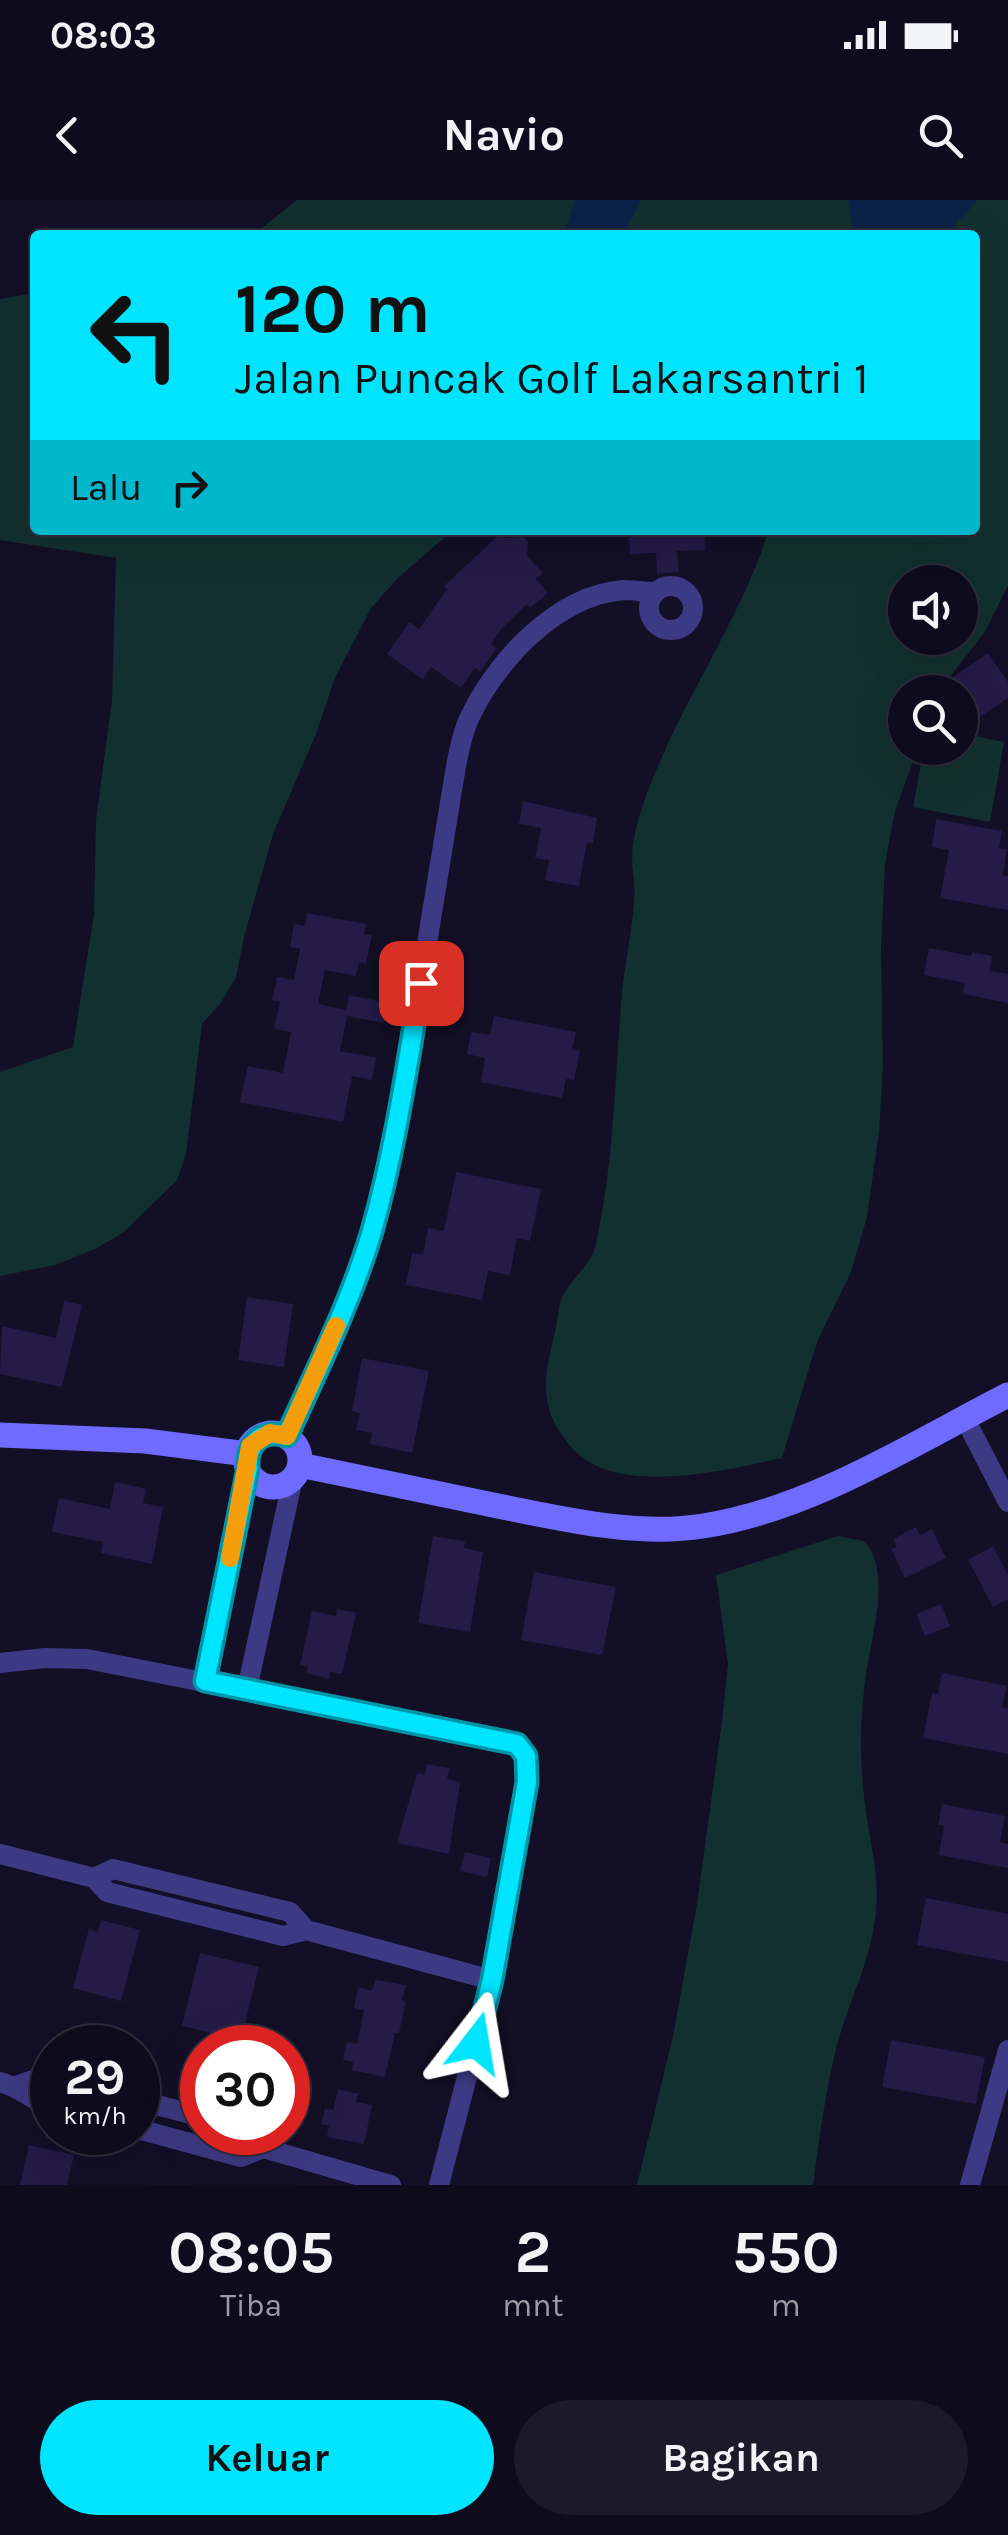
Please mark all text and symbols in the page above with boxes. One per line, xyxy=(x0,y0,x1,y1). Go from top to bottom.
text: 08:03 xyxy=(50,13,157,58)
icon: back xyxy=(40,108,95,163)
icon: search xyxy=(913,108,968,163)
text: Navio xyxy=(443,109,565,161)
text: 120 m xyxy=(235,268,431,350)
icon: left xyxy=(70,270,200,400)
text: Jalan Puncak Golf Lakarsantri 1 xyxy=(235,352,869,404)
icon: right xyxy=(162,460,217,515)
text: Lalu xyxy=(70,465,142,510)
map controls xyxy=(888,565,978,765)
button: sound xyxy=(888,565,978,655)
button: search xyxy=(888,675,978,765)
pin xyxy=(379,941,464,1026)
icon: arrive xyxy=(394,956,449,1011)
position arrow xyxy=(424,1991,528,2095)
speed limit sign: 30 xyxy=(180,2025,310,2155)
text: 29 xyxy=(65,2048,125,2107)
text: km/h xyxy=(63,2101,127,2130)
text: 08:05 xyxy=(168,2217,334,2287)
text: 2 xyxy=(515,2217,551,2287)
text: 550 xyxy=(732,2217,840,2287)
text: Tiba xyxy=(220,2287,282,2324)
text: mnt xyxy=(502,2287,564,2324)
text: m xyxy=(771,2287,801,2324)
button: Keluar xyxy=(40,2400,494,2515)
button: Bagikan xyxy=(514,2400,968,2515)

